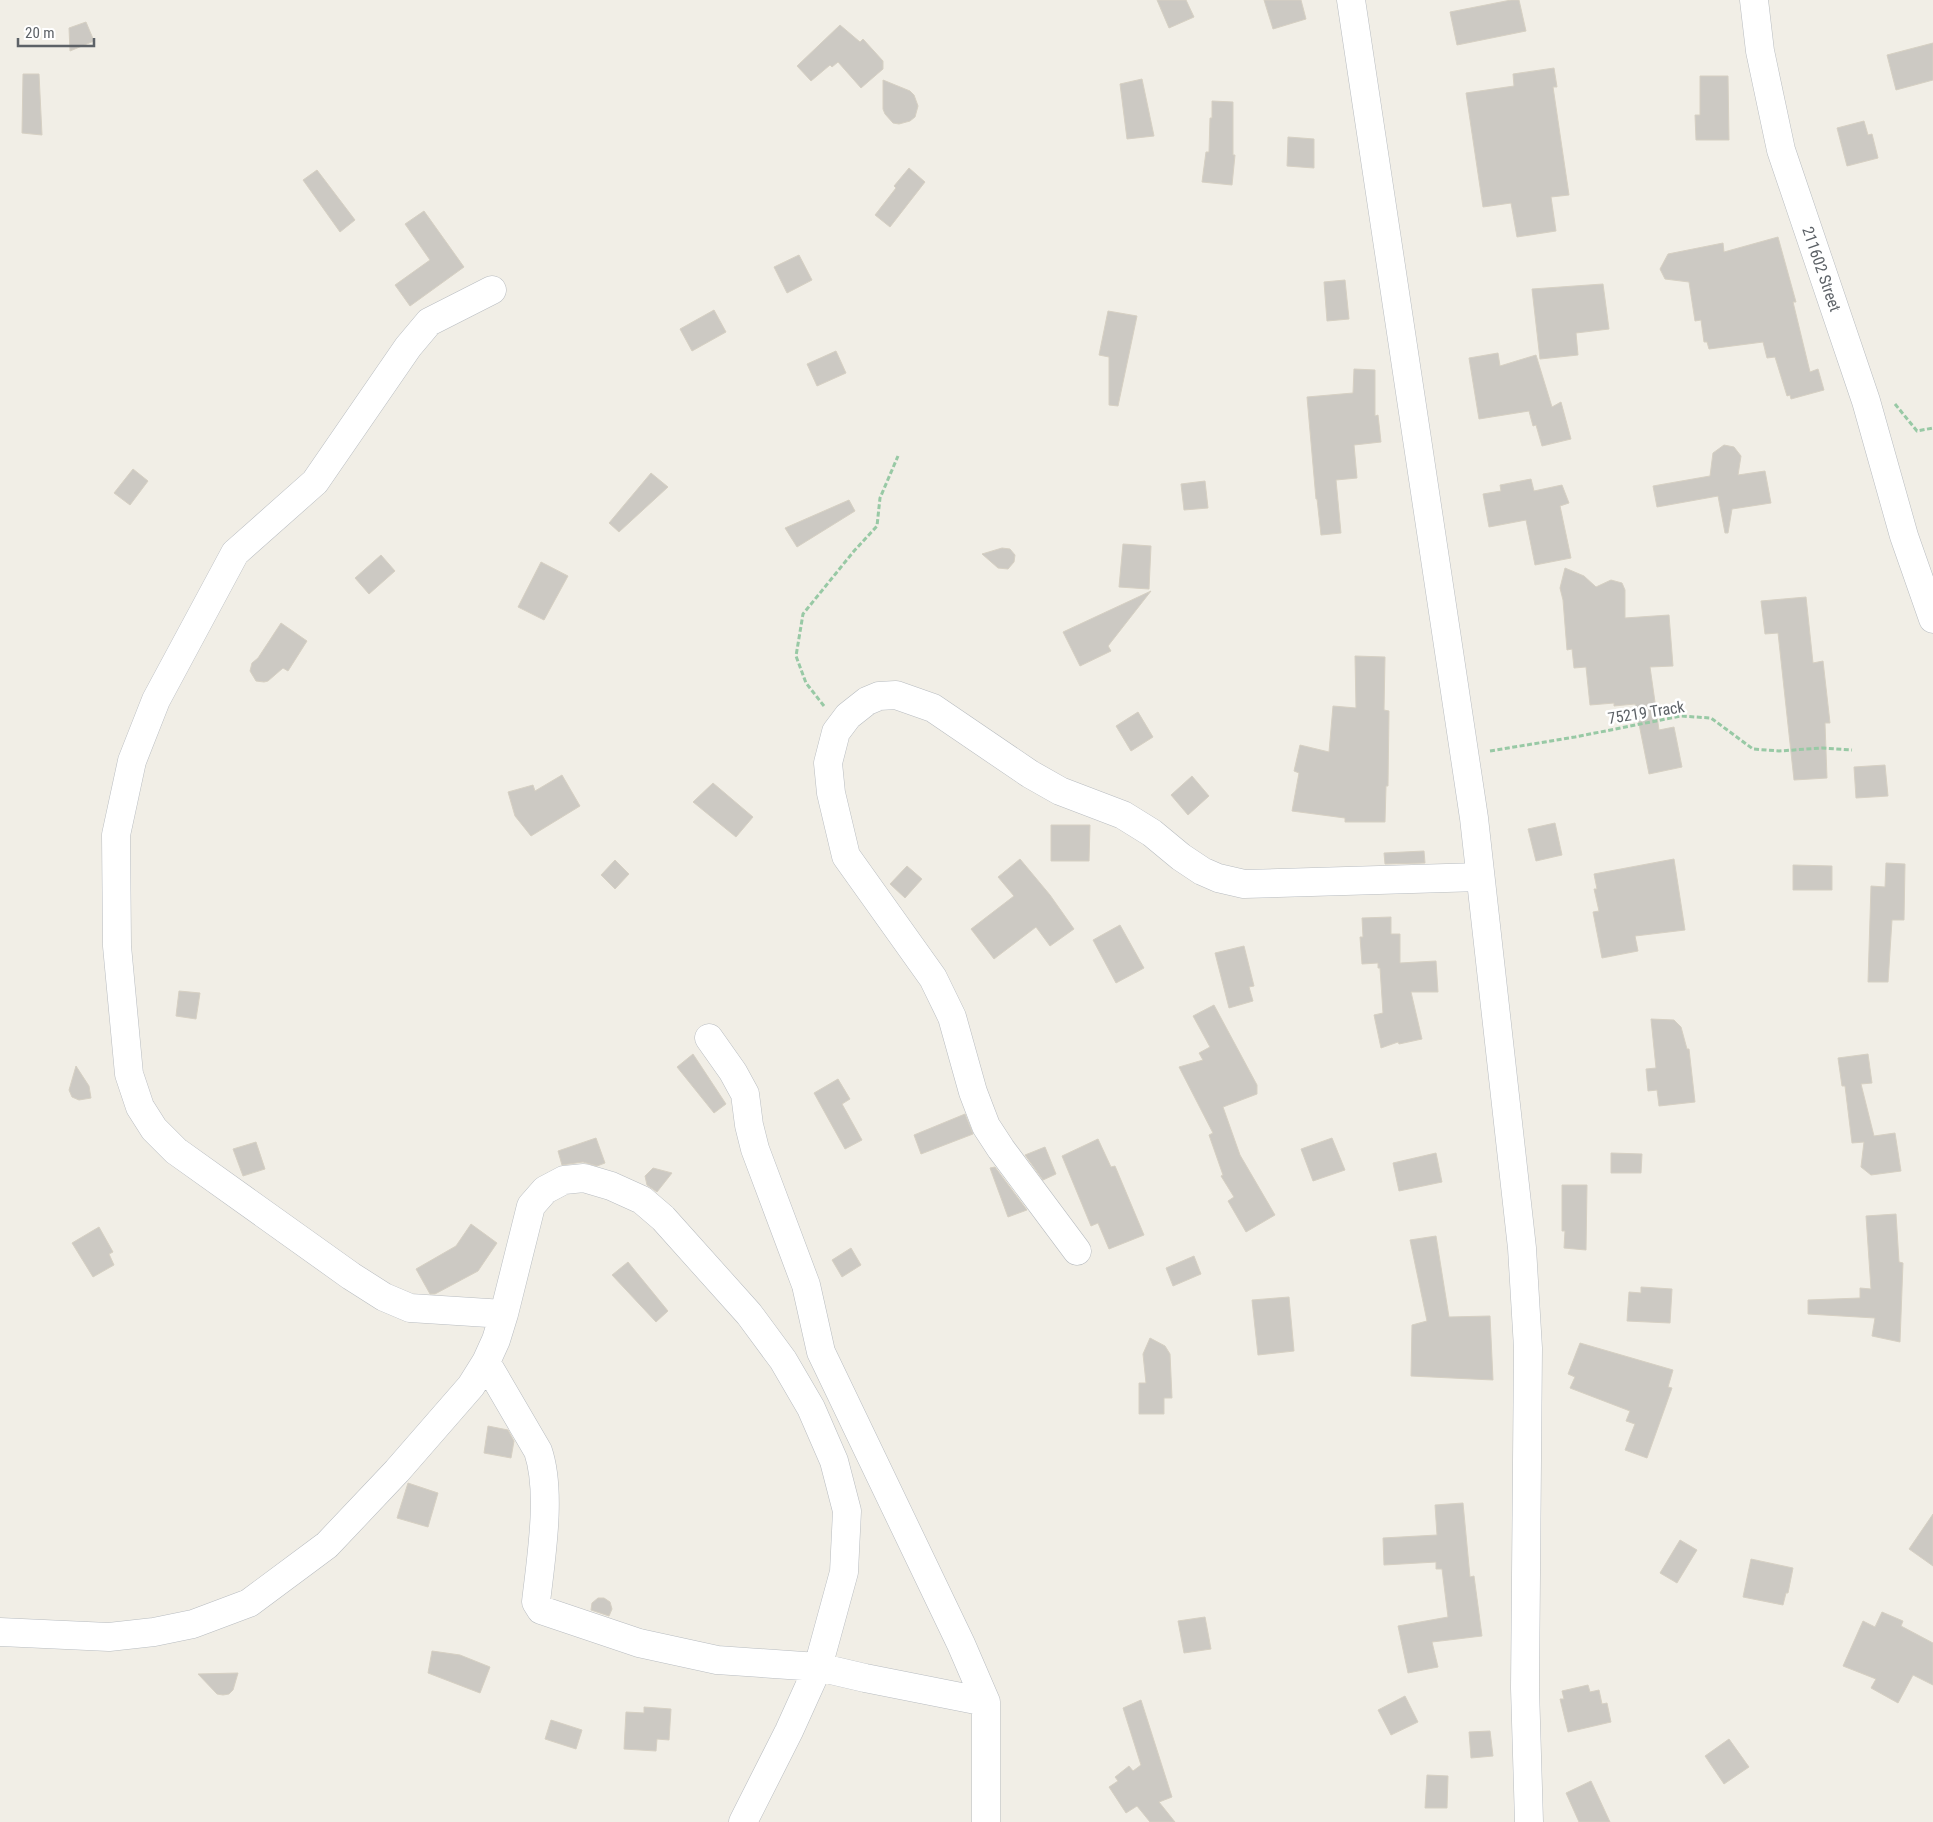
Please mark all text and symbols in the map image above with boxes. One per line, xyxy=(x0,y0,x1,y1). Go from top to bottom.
scale bar xyxy=(18,15,94,47)
text: 20 m xyxy=(25,24,55,42)
street label: 211602 Street xyxy=(1798,224,1845,314)
street label: 75219 Track xyxy=(1606,697,1687,728)

